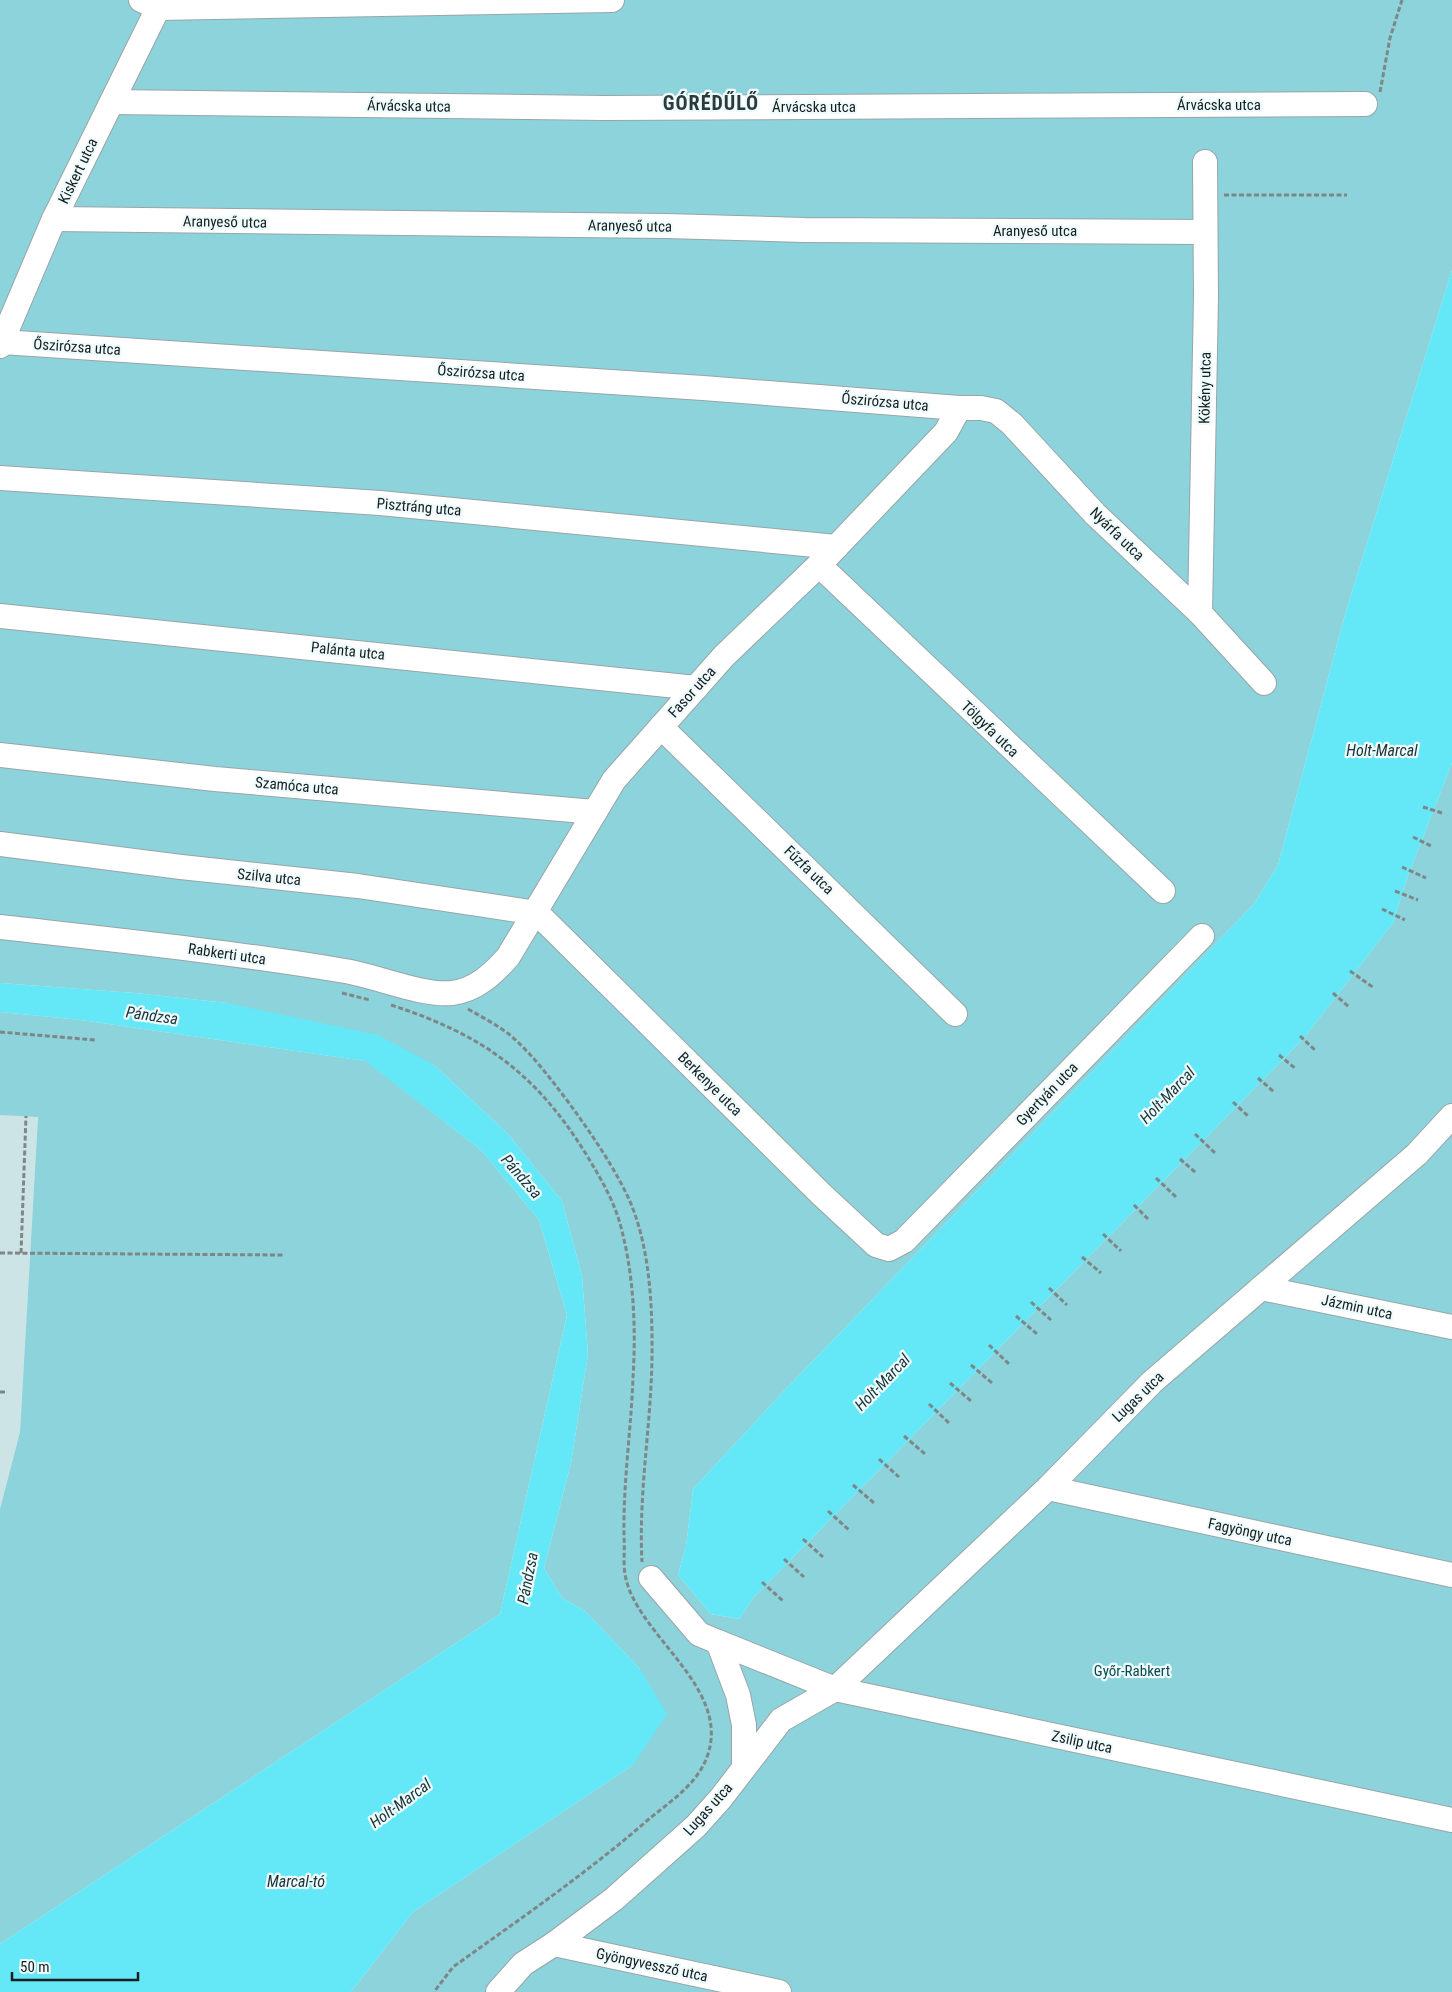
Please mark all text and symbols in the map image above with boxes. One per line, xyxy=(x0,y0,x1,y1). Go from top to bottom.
district label: GÓRÉDŰLŐ xyxy=(663,91,759,115)
street label: Árvácska utca xyxy=(367,96,451,116)
street label: Árvácska utca xyxy=(1177,96,1261,114)
street label: Árvácska utca xyxy=(772,98,856,116)
street label: Kiskert utca xyxy=(54,135,102,207)
street label: Aranyeső utca xyxy=(183,212,267,232)
street label: Aranyeső utca xyxy=(588,216,672,236)
street label: Aranyeső utca xyxy=(993,222,1077,240)
street label: Őszirózsa utca xyxy=(33,335,121,359)
street label: Kökény utca xyxy=(1195,352,1215,424)
street label: Őszirózsa utca xyxy=(437,361,525,385)
street label: Őszirózsa utca xyxy=(841,389,929,415)
street label: Pisztráng utca xyxy=(376,494,462,520)
street label: Nyárfa utca xyxy=(1086,504,1148,564)
street label: Palánta utca xyxy=(310,638,386,664)
street label: Fasor utca xyxy=(664,663,720,721)
street label: Tölgyfa utca xyxy=(957,697,1023,761)
water label: Holt-Marcal xyxy=(1346,741,1418,760)
street label: Szamóca utca xyxy=(255,773,339,799)
street label: Fűzfa utca xyxy=(780,842,838,898)
street label: Szilva utca xyxy=(236,865,302,889)
street label: Rabkerti utca xyxy=(187,940,267,968)
water label: Pándzsa xyxy=(125,1002,179,1029)
street label: Berkenye utca xyxy=(674,1048,746,1120)
street label: Gyertyán utca xyxy=(1012,1059,1082,1129)
water label: Holt-Marcal xyxy=(1136,1063,1199,1128)
water label: Pándzsa xyxy=(497,1150,546,1202)
street label: Jázmin utca xyxy=(1320,1291,1394,1323)
water label: Holt-Marcal xyxy=(851,1350,914,1415)
street label: Lugas utca xyxy=(1108,1368,1168,1426)
street label: Fagyöngy utca xyxy=(1206,1514,1294,1550)
water label: Pándzsa xyxy=(513,1551,542,1606)
park label: Győr-Rabkert xyxy=(1094,1662,1170,1680)
street label: Zsilip utca xyxy=(1050,1727,1114,1757)
water label: Holt-Marcal xyxy=(366,1774,435,1832)
street label: Lugas utca xyxy=(680,1779,736,1839)
water label: Marcal-tó xyxy=(267,1872,325,1891)
street label: Gyöngyvessző utca xyxy=(595,1944,709,1986)
scale bar xyxy=(12,1950,139,1982)
text: 50 m xyxy=(20,1958,50,1976)

